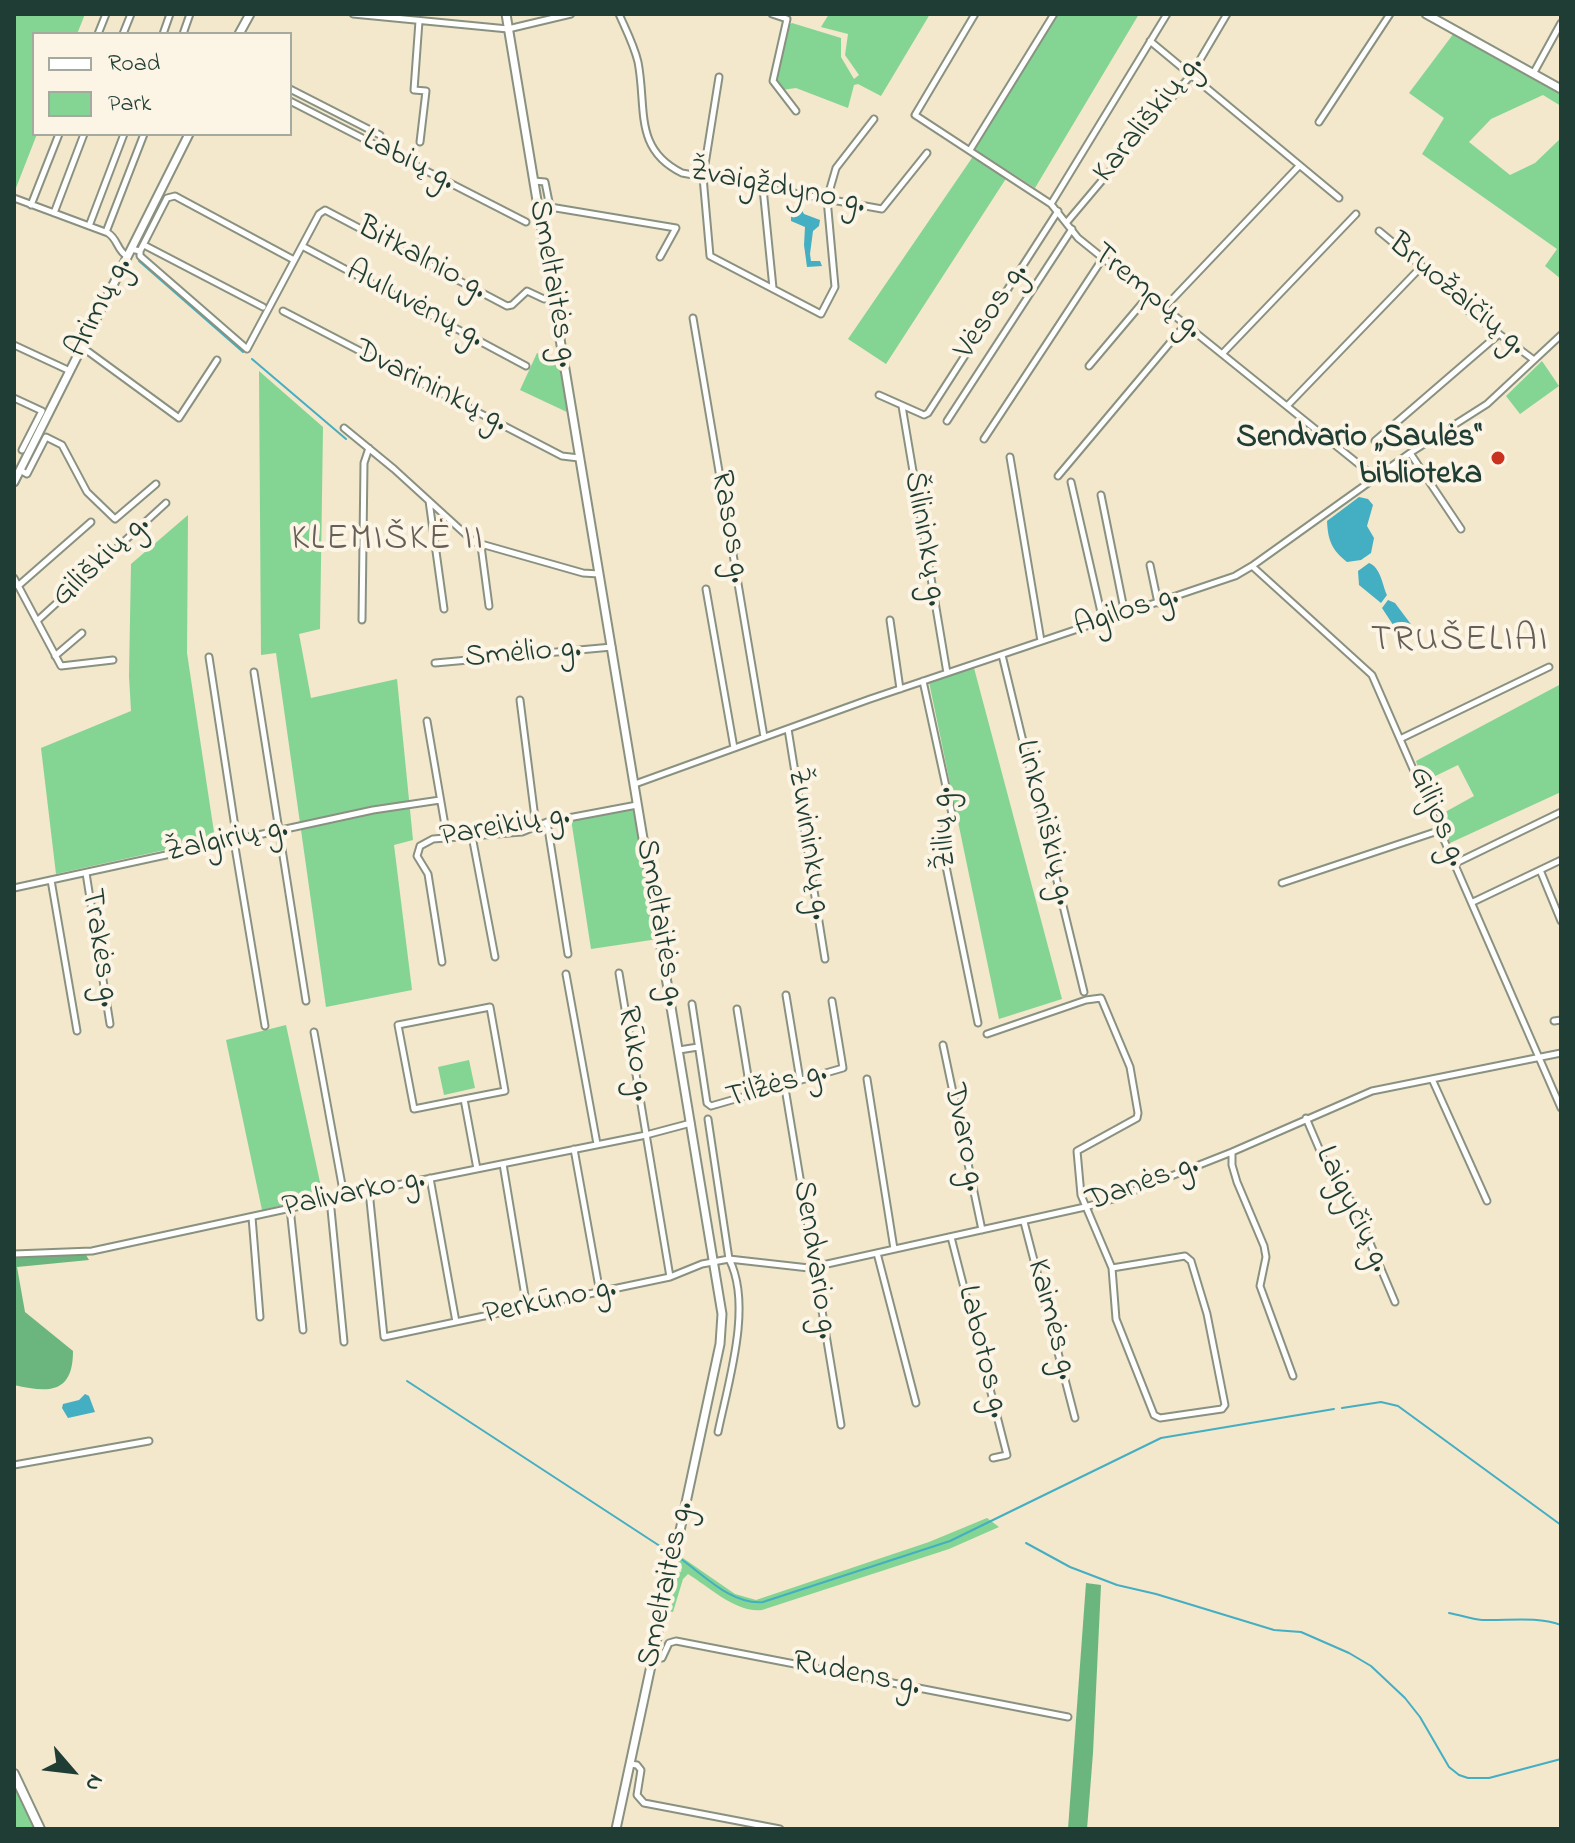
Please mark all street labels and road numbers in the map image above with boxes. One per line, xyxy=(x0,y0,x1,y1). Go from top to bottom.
street label: Karališkių g. xyxy=(1087,48,1213,192)
street label: Labių g. xyxy=(355,122,461,202)
street label: Žvaigždyno g. xyxy=(686,153,868,225)
street label: Smeltaitės g. xyxy=(517,197,585,371)
street label: Bitkalnio g. xyxy=(349,210,493,310)
street label: Bruožaičių g. xyxy=(1379,227,1533,365)
street label: Trempų g. xyxy=(1083,237,1209,349)
street label: Arimų g. xyxy=(60,251,142,365)
street label: Auluvėnų g. xyxy=(338,254,490,358)
street label: Vėsos g. xyxy=(948,256,1038,368)
street label: Dvarininkų g. xyxy=(347,333,513,443)
street label: Rasos g. xyxy=(699,468,757,586)
street label: Šilininkų g. xyxy=(892,469,954,609)
street label: Giliškių g. xyxy=(45,507,159,617)
street label: Agilos g. xyxy=(1070,578,1184,648)
street label: Smėlio g. xyxy=(463,631,583,679)
street label: Linkoniškių g. xyxy=(1004,736,1082,910)
street label: Gilijos g. xyxy=(1398,761,1474,873)
street label: Žuvininkų g. xyxy=(776,765,838,923)
street label: Žilių g. xyxy=(925,786,967,870)
street label: Pareikių g. xyxy=(437,798,573,858)
street label: Žalgirių g. xyxy=(162,810,292,874)
street label: Smeltaitės g. xyxy=(624,836,692,1010)
street label: Trakės g. xyxy=(70,886,126,1010)
street label: Rūko g. xyxy=(606,1004,660,1104)
street label: Tilžės g. xyxy=(722,1054,832,1120)
street label: Dvaro g. xyxy=(932,1081,992,1195)
street label: Laigyčių g. xyxy=(1304,1141,1398,1279)
street label: Danės g. xyxy=(1082,1147,1204,1223)
street label: Palivarko g. xyxy=(280,1161,428,1229)
street label: Sendvario g. xyxy=(782,1178,844,1342)
street label: Kaimės g. xyxy=(1016,1256,1084,1384)
street label: Perkūno g. xyxy=(480,1270,620,1336)
street label: Labotos g. xyxy=(946,1282,1016,1422)
street label: Smeltaitės g. xyxy=(632,1498,704,1672)
street label: Rudens g. xyxy=(789,1645,923,1707)

